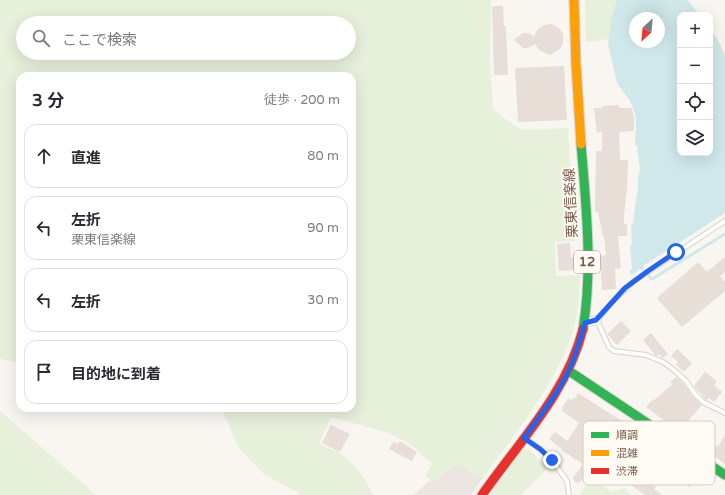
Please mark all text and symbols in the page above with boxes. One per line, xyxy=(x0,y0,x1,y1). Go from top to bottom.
north arrow xyxy=(629,12,665,48)
map controls xyxy=(677,12,713,156)
button: + xyxy=(677,12,713,48)
search box xyxy=(16,16,356,60)
icon: search xyxy=(30,27,52,49)
text: ここで検索 xyxy=(62,31,137,49)
button: − xyxy=(677,48,713,84)
button: locate xyxy=(677,84,713,120)
text: 3 分 xyxy=(32,90,64,111)
text: 徒歩 · 200 m xyxy=(264,92,340,108)
button: layers xyxy=(677,120,713,156)
icon: ahead xyxy=(33,145,55,167)
text: 80 m xyxy=(307,148,339,164)
text: 直進 xyxy=(71,149,101,167)
street label: 栗東信楽線 xyxy=(561,168,581,238)
text: 左折 xyxy=(71,211,101,229)
icon: left xyxy=(33,217,55,239)
text: 90 m xyxy=(307,220,339,236)
text: 栗東信楽線 xyxy=(71,232,136,248)
route start xyxy=(667,243,685,261)
road number: 12 xyxy=(574,251,600,273)
icon: left xyxy=(33,289,55,311)
text: 30 m xyxy=(307,292,339,308)
text: 左折 xyxy=(71,293,101,311)
icon: arrive xyxy=(33,361,55,383)
text: 目的地に到着 xyxy=(71,365,161,383)
legend xyxy=(583,421,715,485)
text: 順調 xyxy=(616,429,638,442)
text: 混雑 xyxy=(616,447,638,460)
route end xyxy=(543,451,561,469)
text: 渋滞 xyxy=(616,465,638,478)

